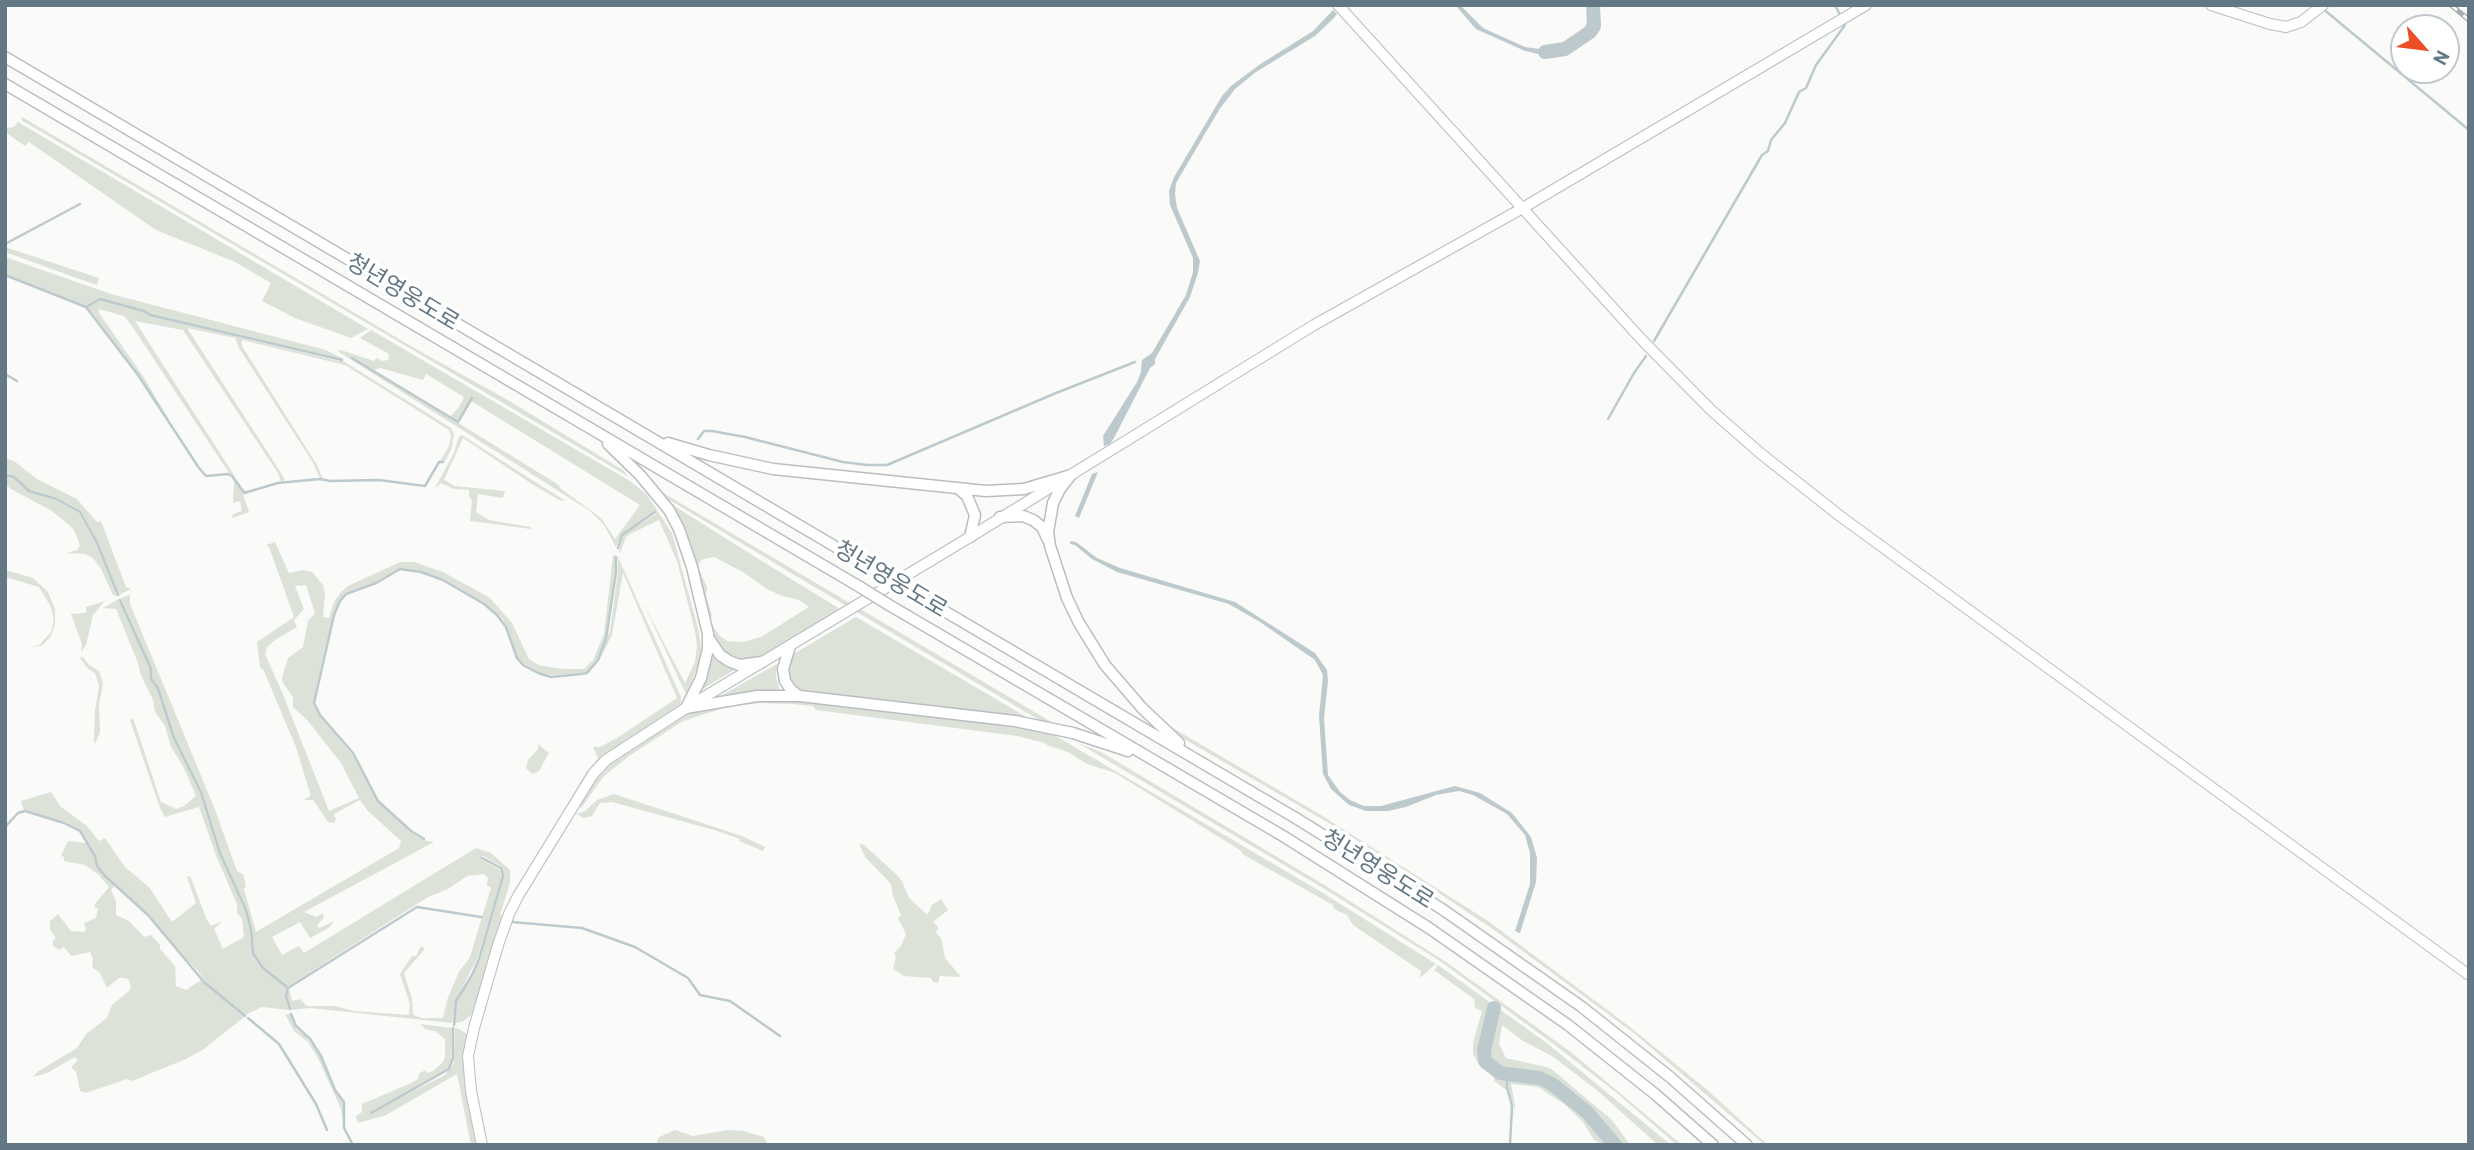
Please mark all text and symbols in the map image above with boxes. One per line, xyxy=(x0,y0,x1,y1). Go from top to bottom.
north arrow xyxy=(2390,14,2460,84)
text: N xyxy=(2429,47,2455,69)
street label: 청년영웅도로 xyxy=(341,247,465,337)
street label: 청년영웅도로 xyxy=(829,534,953,624)
street label: 청년영웅도로 xyxy=(1317,824,1439,914)

